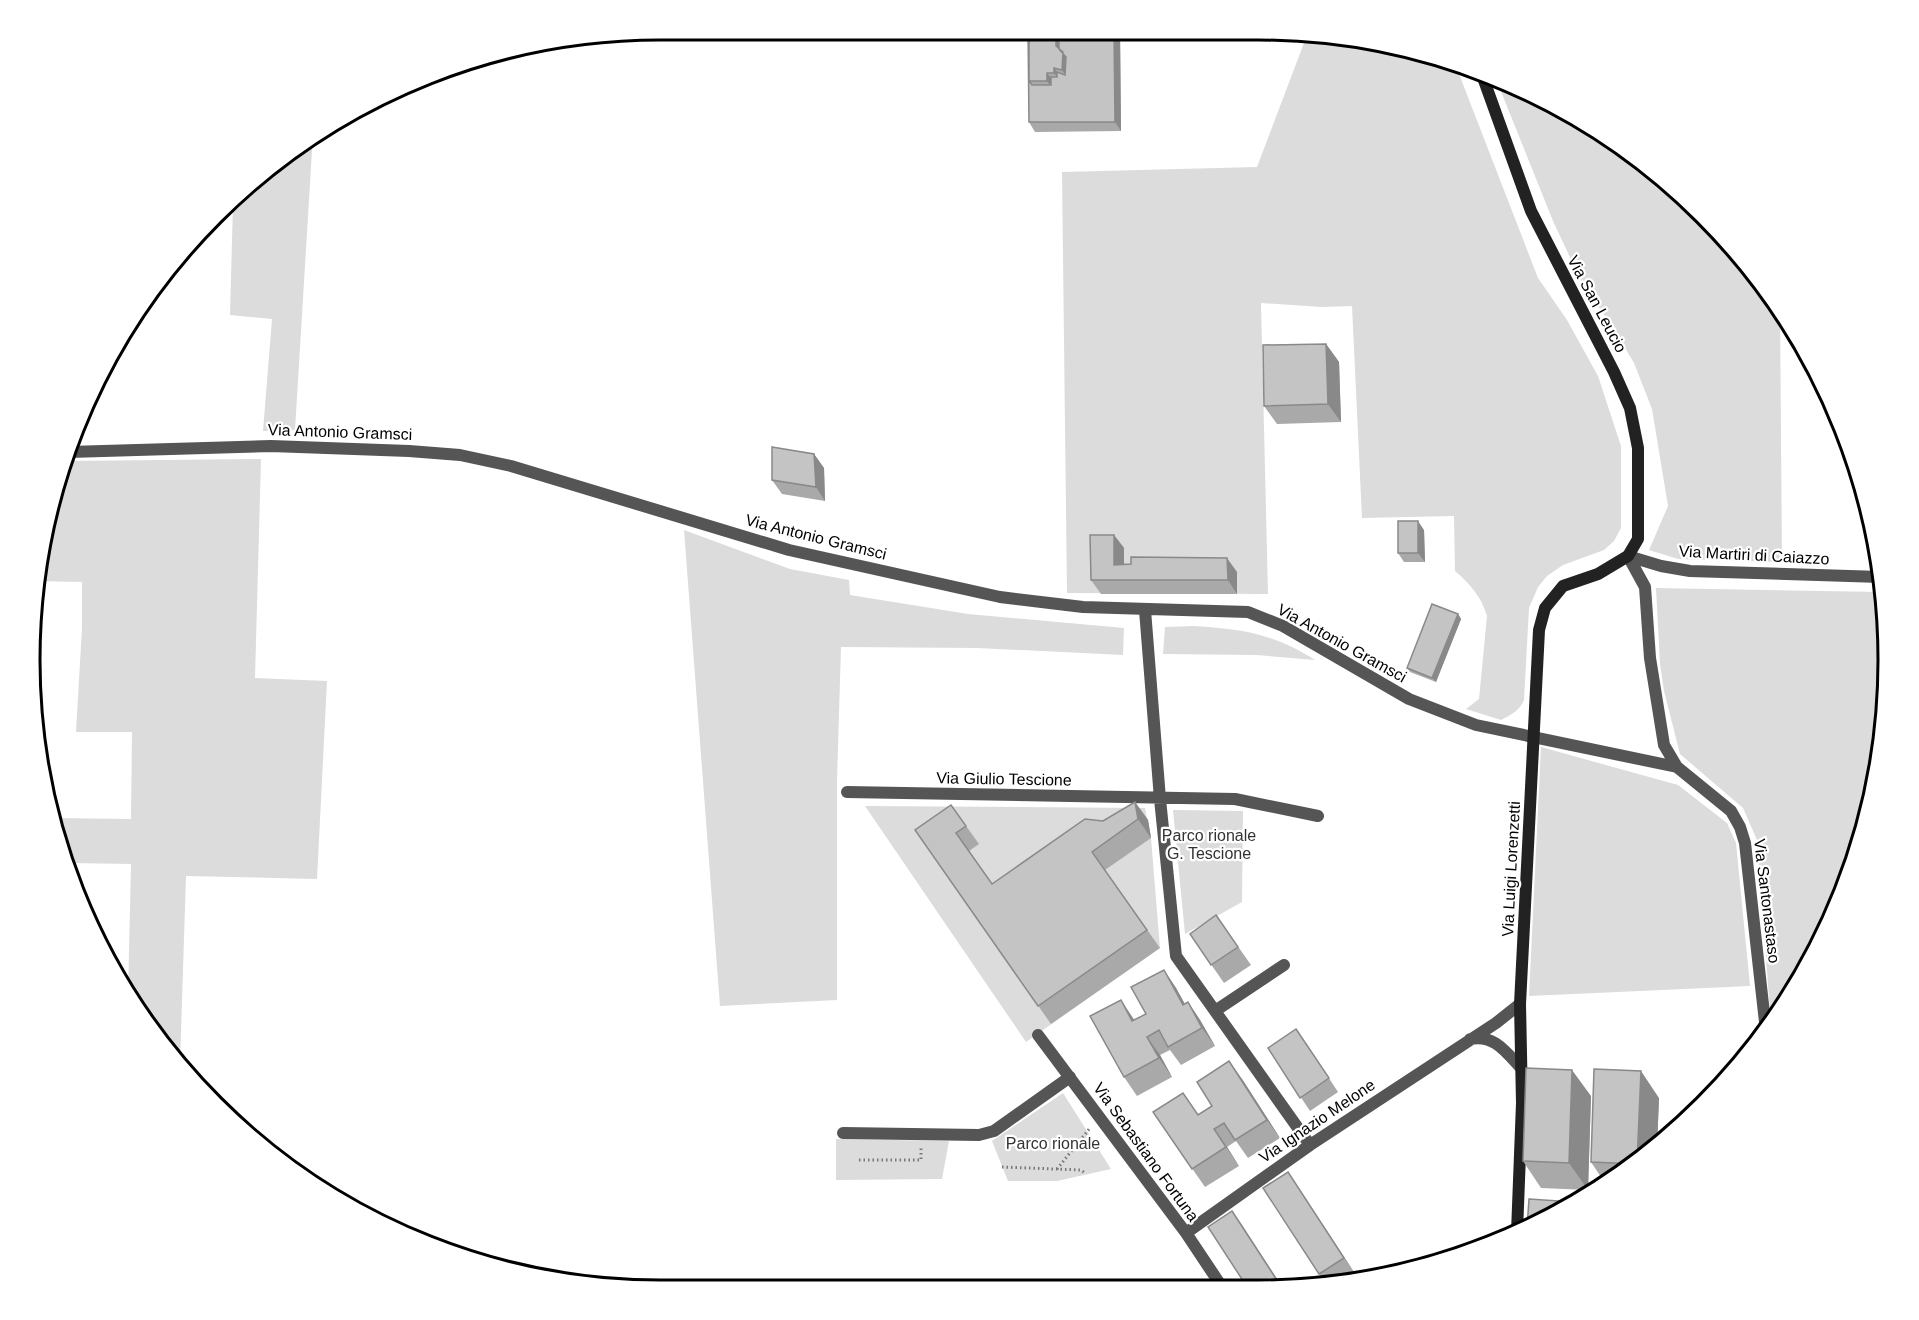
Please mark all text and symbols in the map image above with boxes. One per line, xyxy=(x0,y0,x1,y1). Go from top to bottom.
street label: Via San Leucio xyxy=(1564,253,1630,355)
street label: Via Antonio Gramsci xyxy=(267,421,413,443)
street label: Via Antonio Gramsci xyxy=(744,511,888,563)
street label: Via Martiri di Caiazzo xyxy=(1678,543,1830,567)
street label: Via Antonio Gramsci xyxy=(1275,600,1409,686)
street label: Via Giulio Tescione xyxy=(936,769,1072,789)
street label: Via Luigi Lorenzetti xyxy=(1499,801,1523,937)
park label: Parco rionale G. Tescione xyxy=(1162,827,1256,862)
street label: Via Santonastaso xyxy=(1751,838,1783,964)
street label: Via Ignazio Melone xyxy=(1256,1076,1378,1166)
street label: Via Sebastiano Fortuna xyxy=(1090,1079,1202,1225)
park label: Parco rionale xyxy=(1006,1135,1100,1152)

